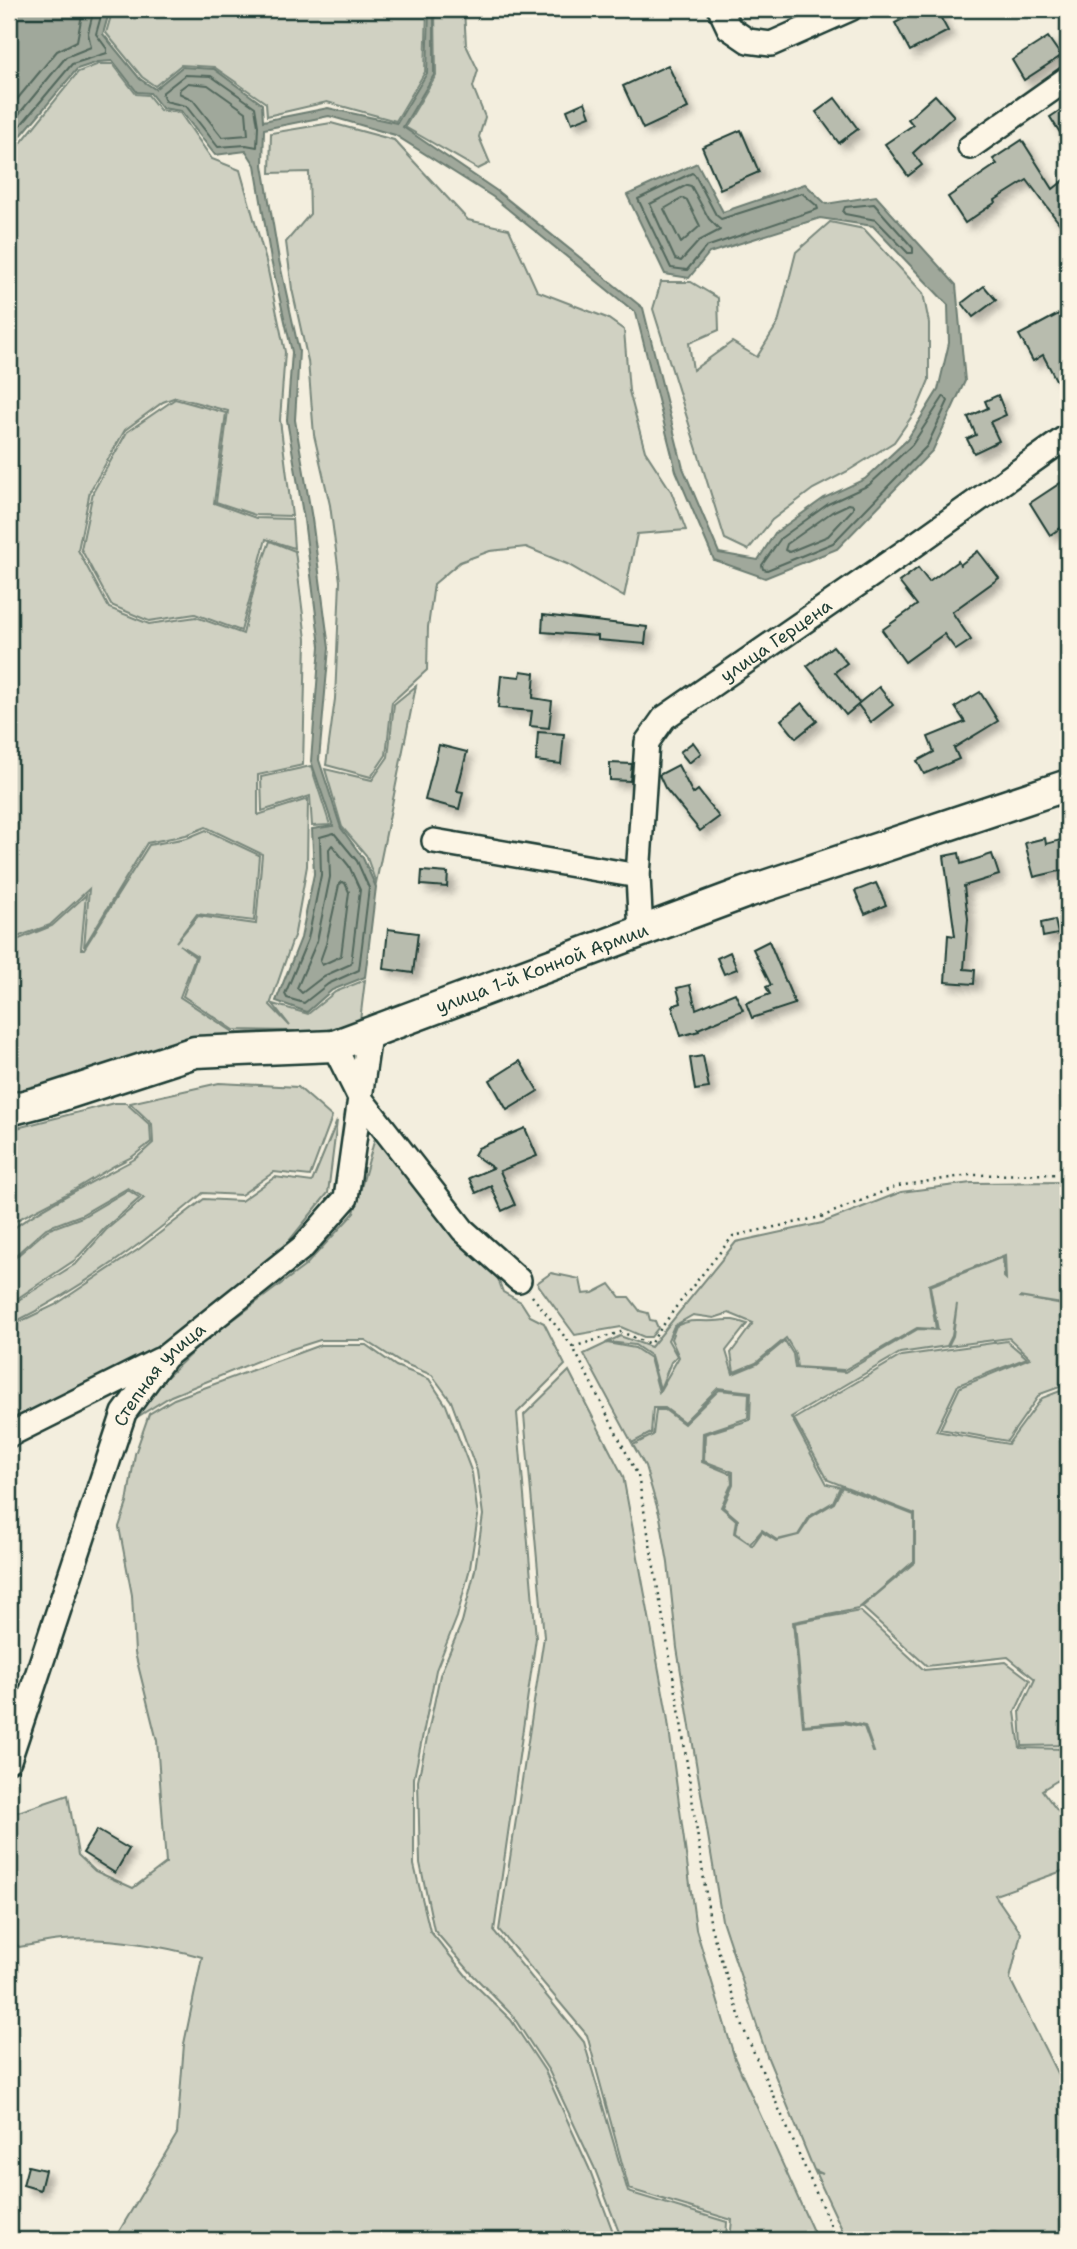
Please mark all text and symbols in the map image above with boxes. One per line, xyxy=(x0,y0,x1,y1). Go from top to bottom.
street label: улица Герцена xyxy=(716,594,837,688)
street label: улица 1-й Конной Армии xyxy=(432,918,652,1019)
street label: Степная улица xyxy=(108,1317,211,1429)

